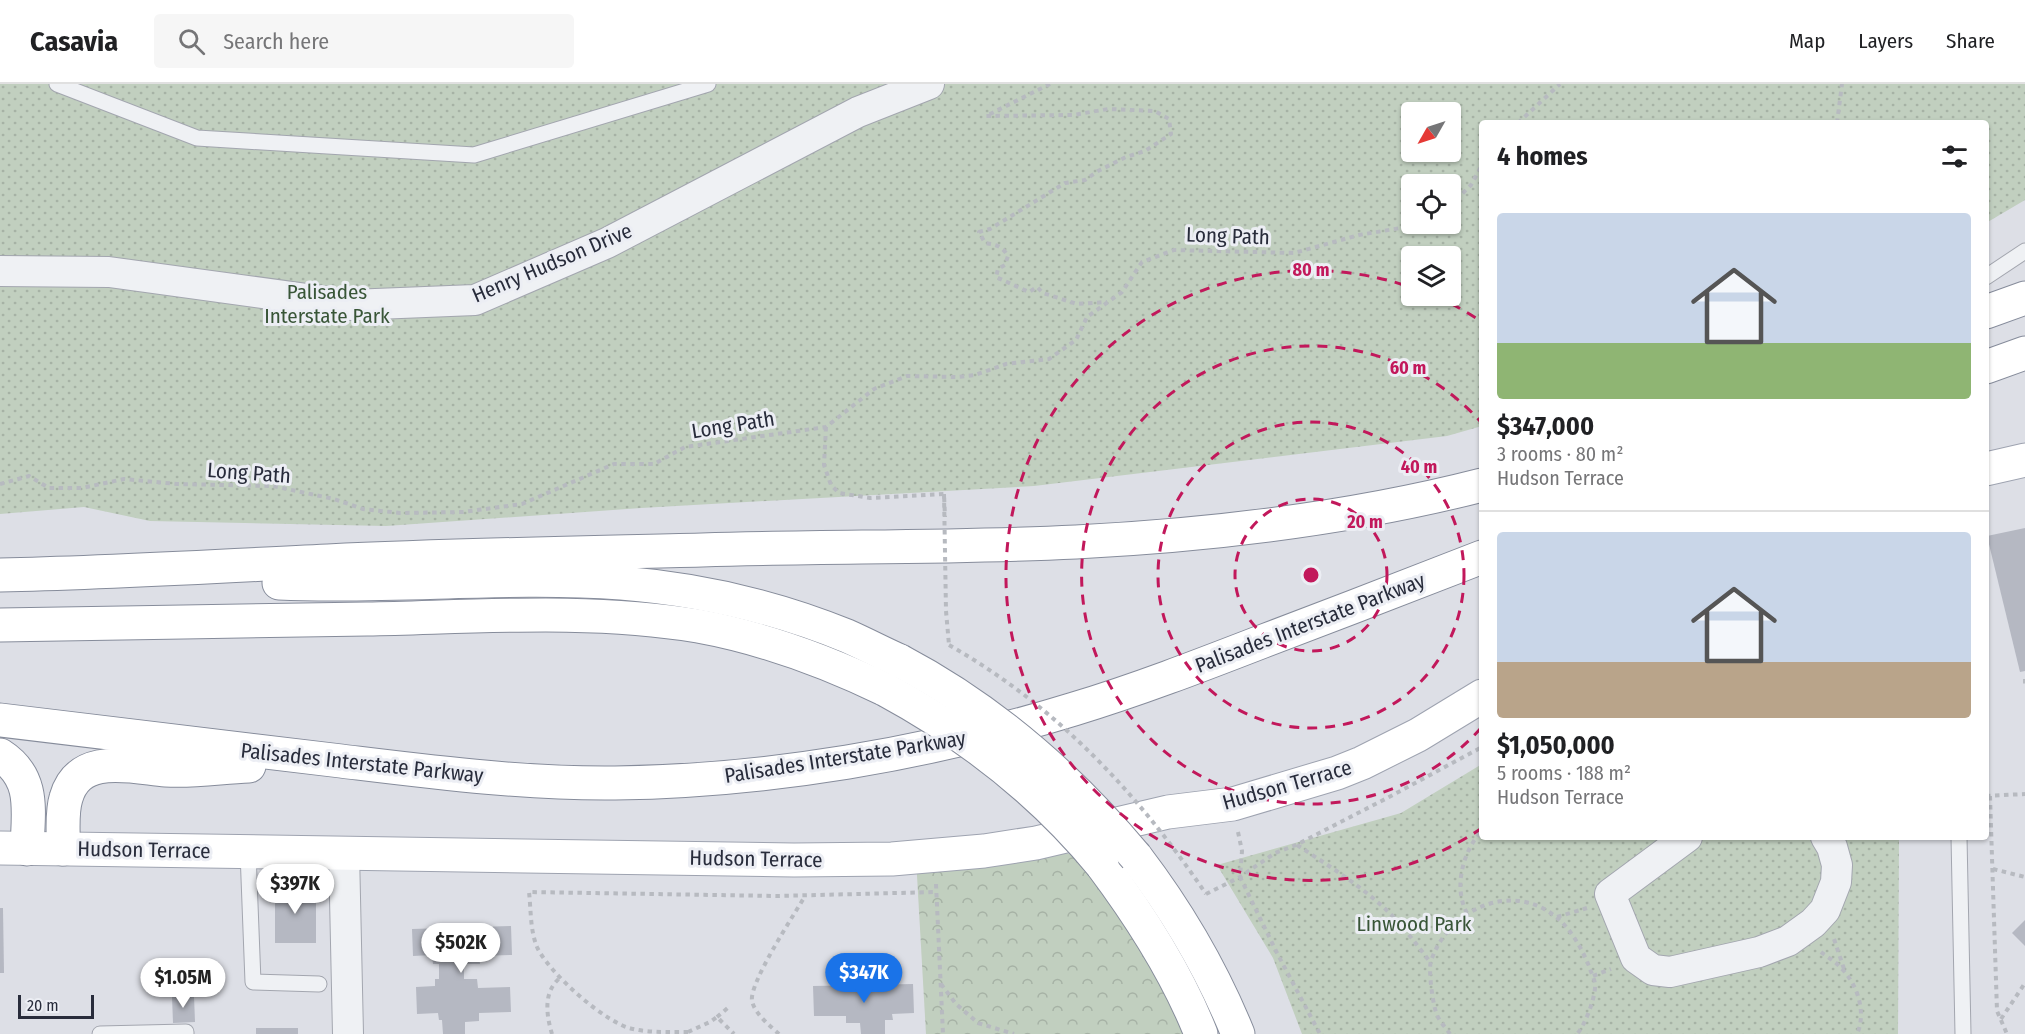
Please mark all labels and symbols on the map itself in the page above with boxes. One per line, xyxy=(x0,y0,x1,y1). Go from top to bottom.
north arrow xyxy=(1401,102,1461,162)
street label: Henry Hudson Drive xyxy=(468,218,636,308)
street label: Long Path xyxy=(1186,222,1270,250)
text: 80 m xyxy=(1293,259,1329,281)
park label: Palisades Interstate Park xyxy=(264,279,390,329)
text: 60 m xyxy=(1390,357,1426,379)
street label: Long Path xyxy=(690,406,776,444)
text: 40 m xyxy=(1401,456,1437,478)
street label: Long Path xyxy=(206,457,292,489)
text: 20 m xyxy=(1346,511,1383,533)
centre of rings xyxy=(1301,565,1321,585)
street label: Palisades Interstate Parkway xyxy=(1191,567,1429,679)
street label: Palisades Interstate Parkway xyxy=(722,725,968,789)
street label: Palisades Interstate Parkway xyxy=(239,737,485,789)
street label: Hudson Terrace xyxy=(1219,754,1355,816)
street label: Hudson Terrace xyxy=(77,836,211,864)
street label: Hudson Terrace xyxy=(689,845,823,873)
pin: $397K xyxy=(253,864,337,915)
park label: Linwood Park xyxy=(1357,911,1472,937)
pin: $502K xyxy=(419,923,503,974)
pin: $347K xyxy=(822,953,906,1004)
pin: $1.05M xyxy=(134,958,232,1009)
scale bar xyxy=(18,992,94,1020)

